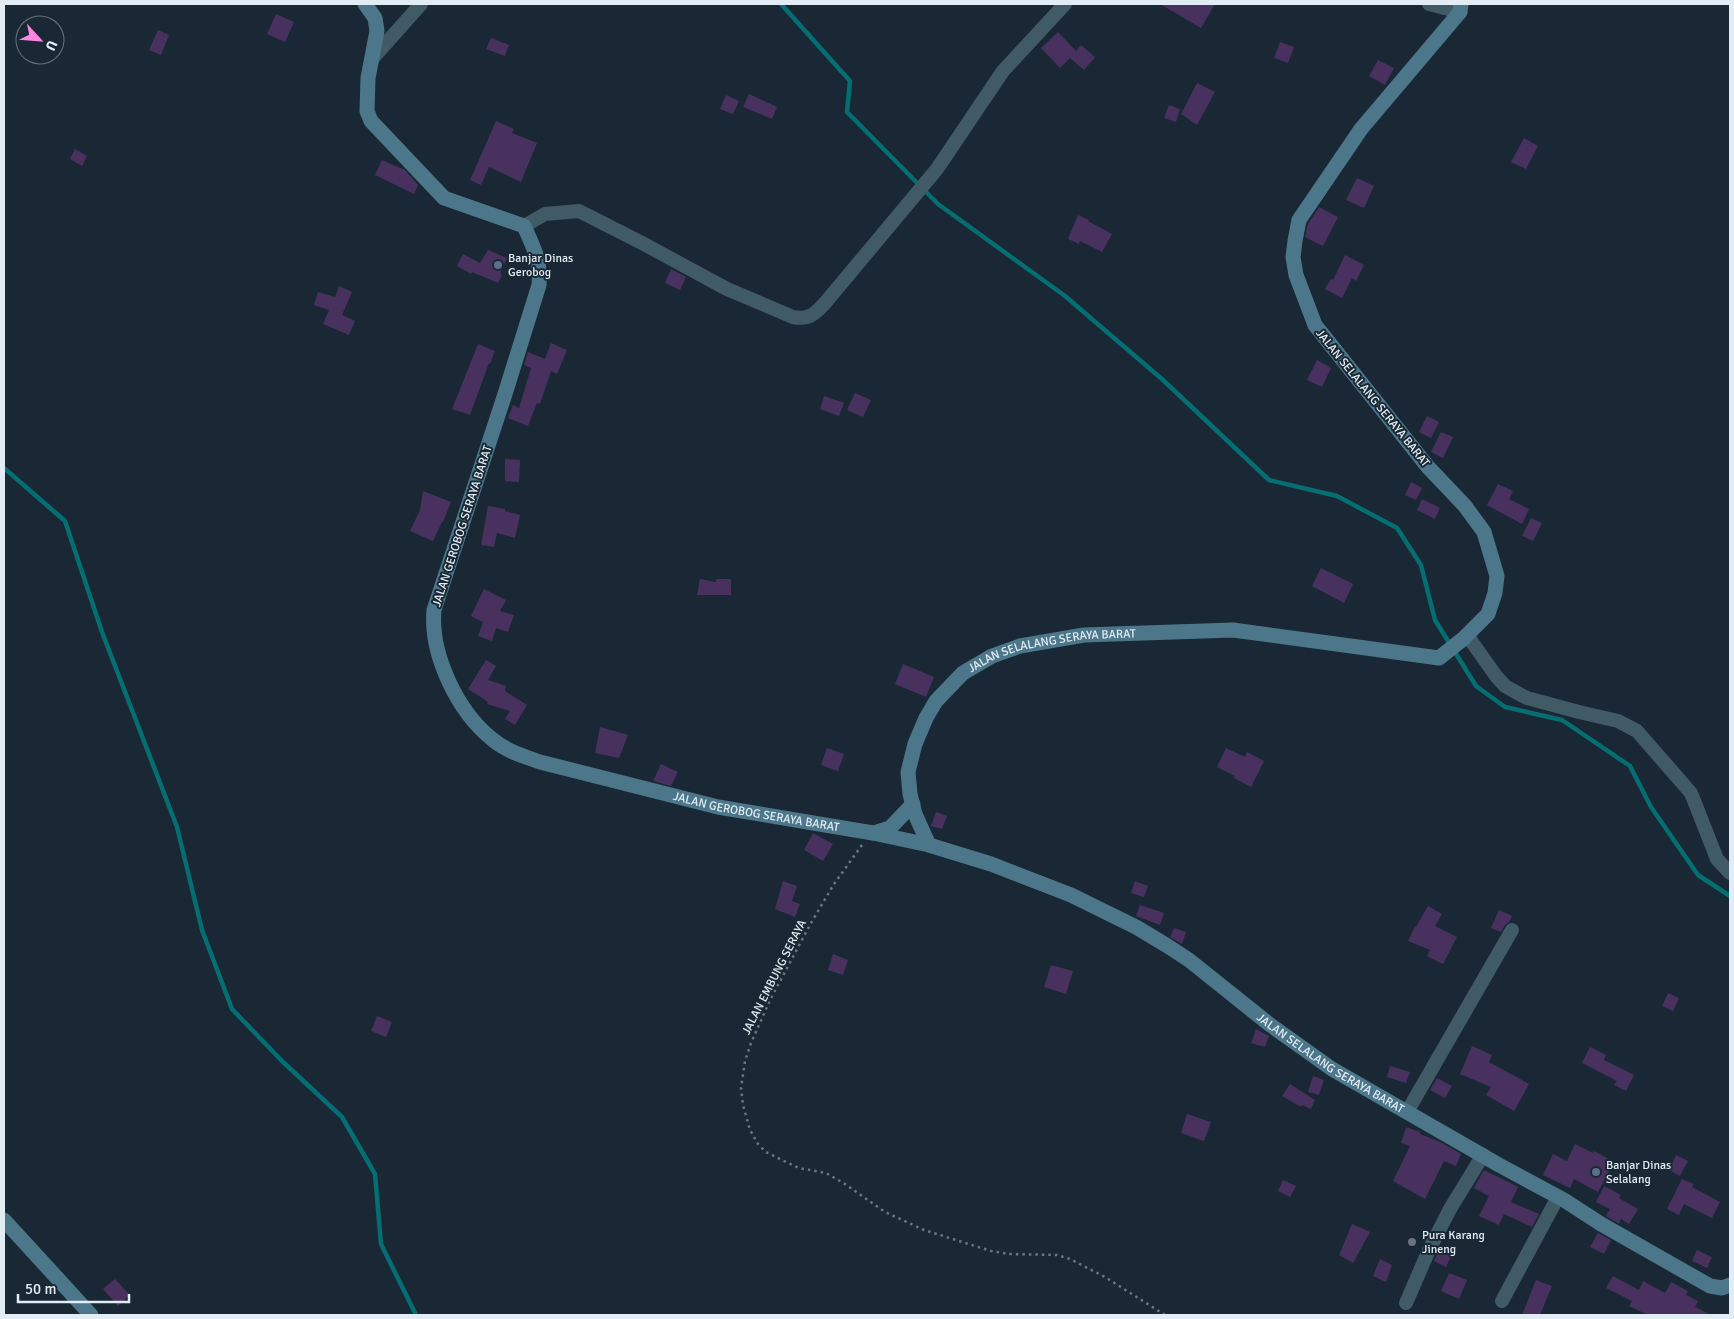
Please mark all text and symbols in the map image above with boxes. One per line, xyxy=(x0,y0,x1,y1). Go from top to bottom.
north arrow xyxy=(15,15,65,65)
text: U xyxy=(42,38,61,53)
place label: Banjar Dinas Gerobog xyxy=(508,251,573,280)
marker: Banjar Dinas Gerobog xyxy=(492,259,504,271)
street label: JALAN SELALANG SERAYA BARAT xyxy=(1312,326,1433,470)
street label: JALAN GEROBOG SERAYA BARAT xyxy=(429,444,496,609)
street label: JALAN SELALANG SERAYA BARAT xyxy=(966,626,1136,676)
street label: JALAN GEROBOG SERAYA BARAT xyxy=(671,789,840,835)
street label: JALAN EMBUNG SERAYA xyxy=(739,917,810,1037)
street label: JALAN SELALANG SERAYA BARAT xyxy=(1254,1010,1407,1117)
place label: Banjar Dinas Selalang xyxy=(1606,1158,1671,1187)
marker: Banjar Dinas Selalang xyxy=(1590,1166,1602,1178)
place label: Pura Karang Jineng xyxy=(1422,1228,1485,1257)
marker: Pura Karang Jineng xyxy=(1406,1236,1418,1248)
scale bar xyxy=(18,1272,129,1304)
text: 50 m xyxy=(25,1280,56,1298)

